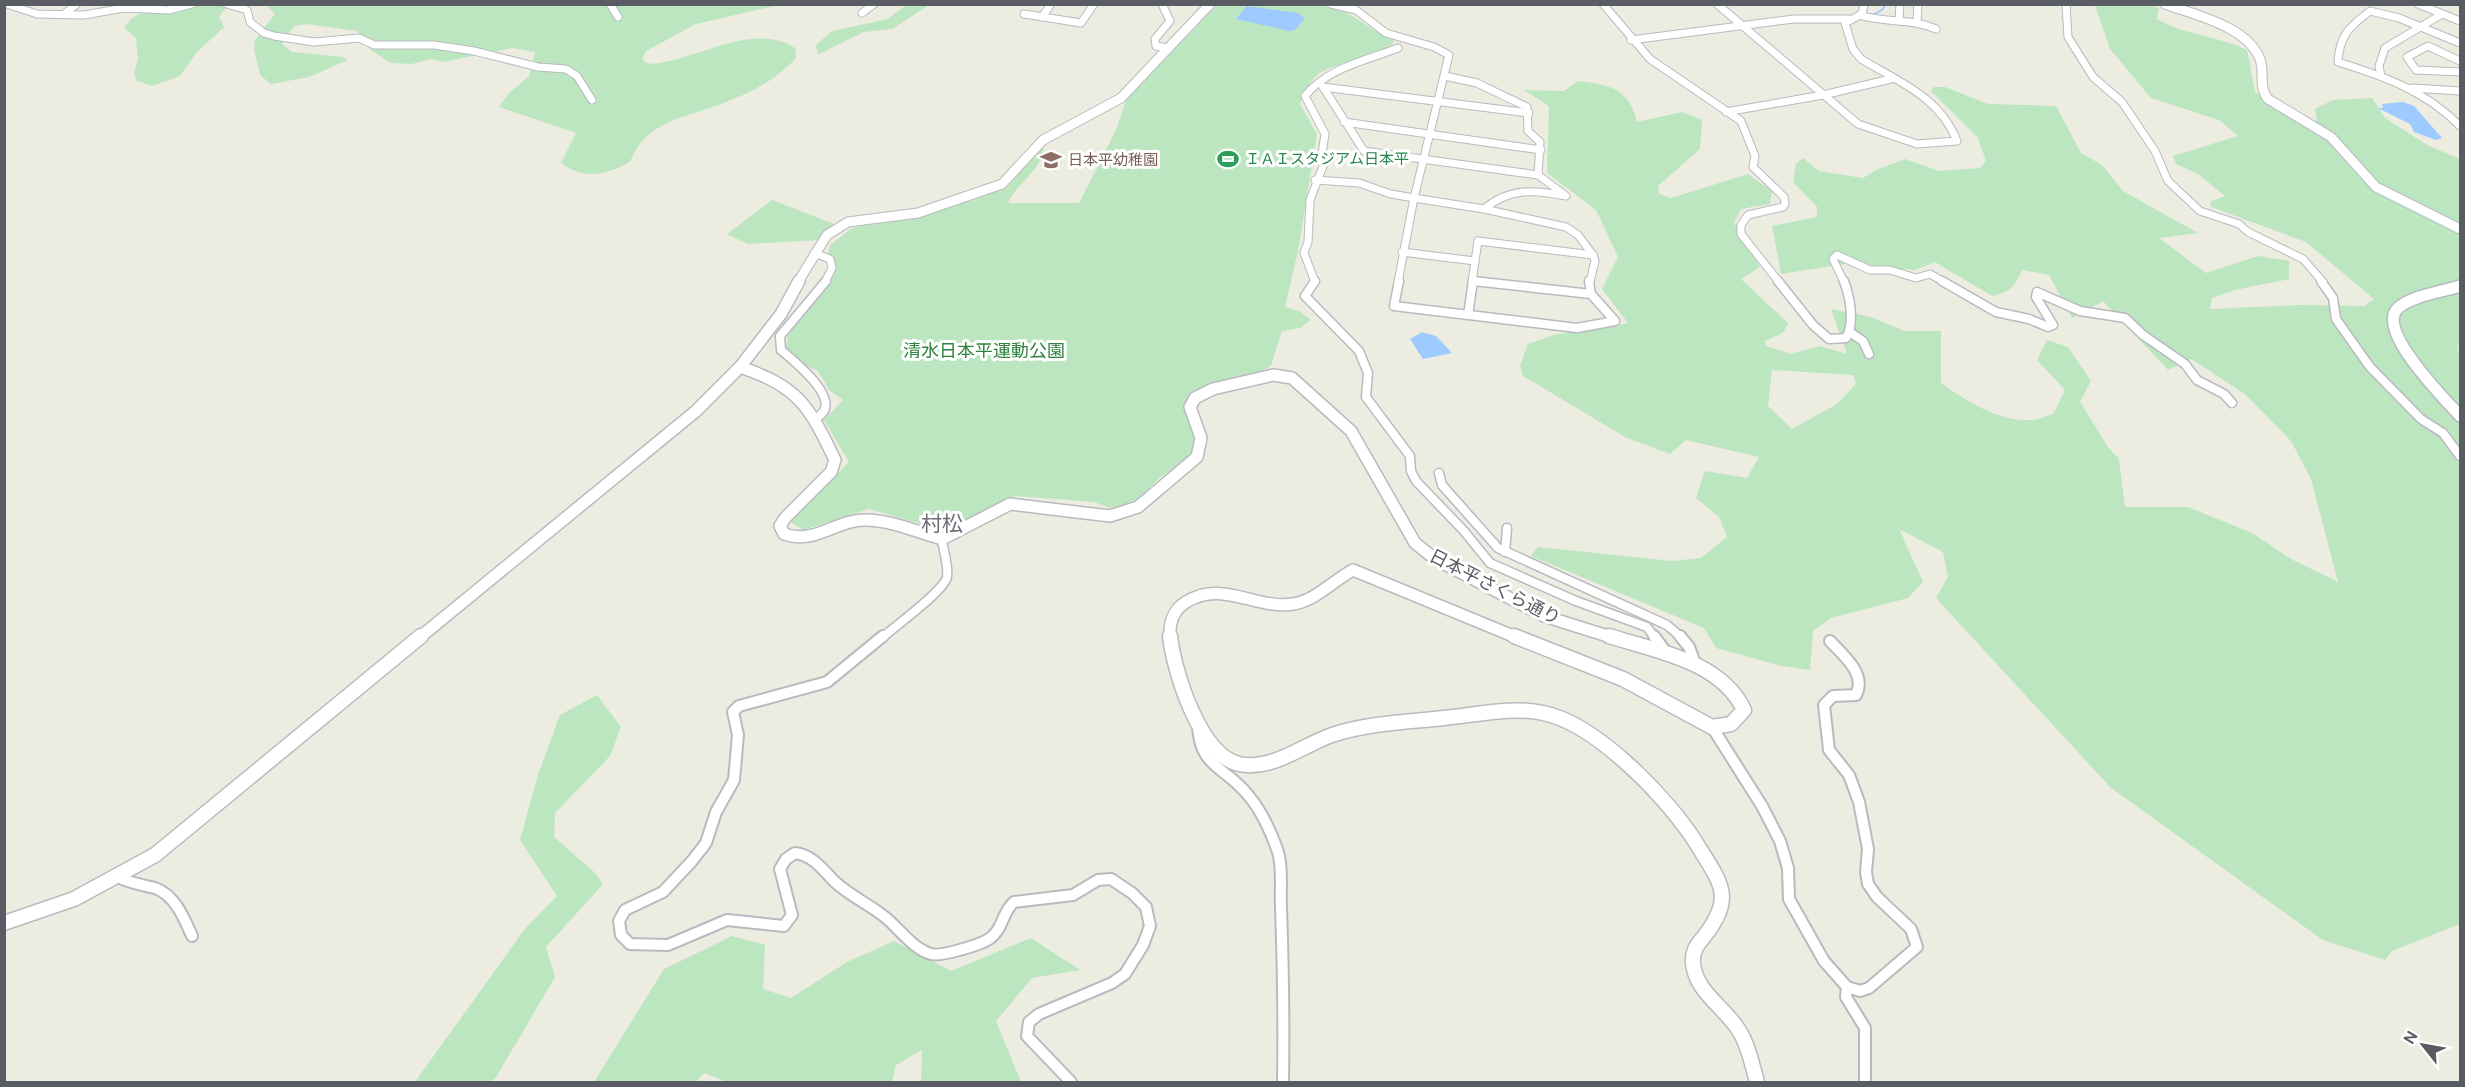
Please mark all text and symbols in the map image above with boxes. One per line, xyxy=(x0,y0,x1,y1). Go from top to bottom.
sports icon: ＩＡＩスタジアム日本平 xyxy=(1216,147,1240,171)
school or university icon: 日本平幼稚園 xyxy=(1039,148,1063,172)
place label: ＩＡＩスタジアム日本平 xyxy=(1245,149,1409,169)
place label: 日本平幼稚園 xyxy=(1068,150,1158,170)
park label: 清水日本平運動公園 xyxy=(903,339,1065,363)
district label: 村松 xyxy=(921,510,963,538)
street label: 日本平さくら通り xyxy=(1425,544,1565,630)
north arrow xyxy=(2393,1015,2453,1075)
text: N xyxy=(2399,1027,2423,1048)

